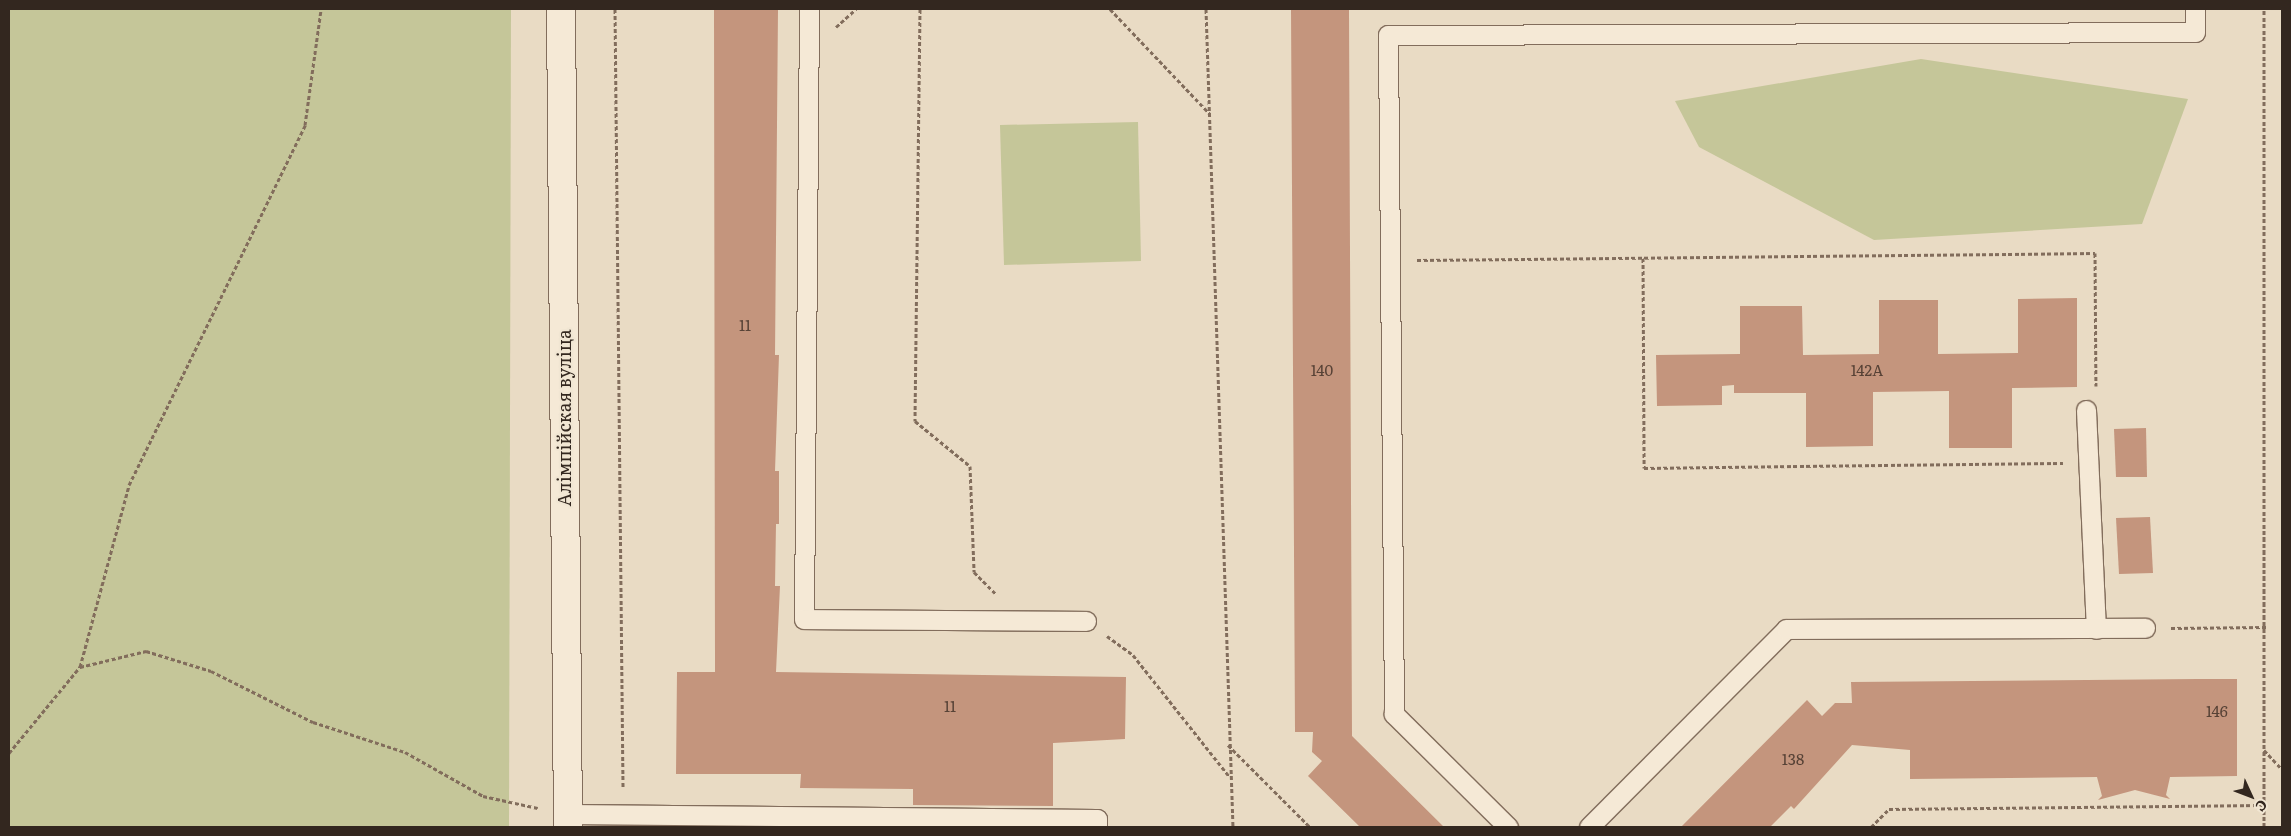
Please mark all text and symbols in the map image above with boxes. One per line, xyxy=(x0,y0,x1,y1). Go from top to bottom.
house number: 11 xyxy=(739,316,751,334)
street label: Алімпійская вуліца xyxy=(553,329,575,507)
house number: 140 xyxy=(1311,361,1333,379)
house number: 142А xyxy=(1851,361,1883,379)
house number: 11 xyxy=(944,697,956,715)
house number: 146 xyxy=(2206,702,2228,720)
house number: 138 xyxy=(1782,750,1804,768)
north arrow xyxy=(2226,771,2276,821)
text: С xyxy=(2251,796,2273,817)

